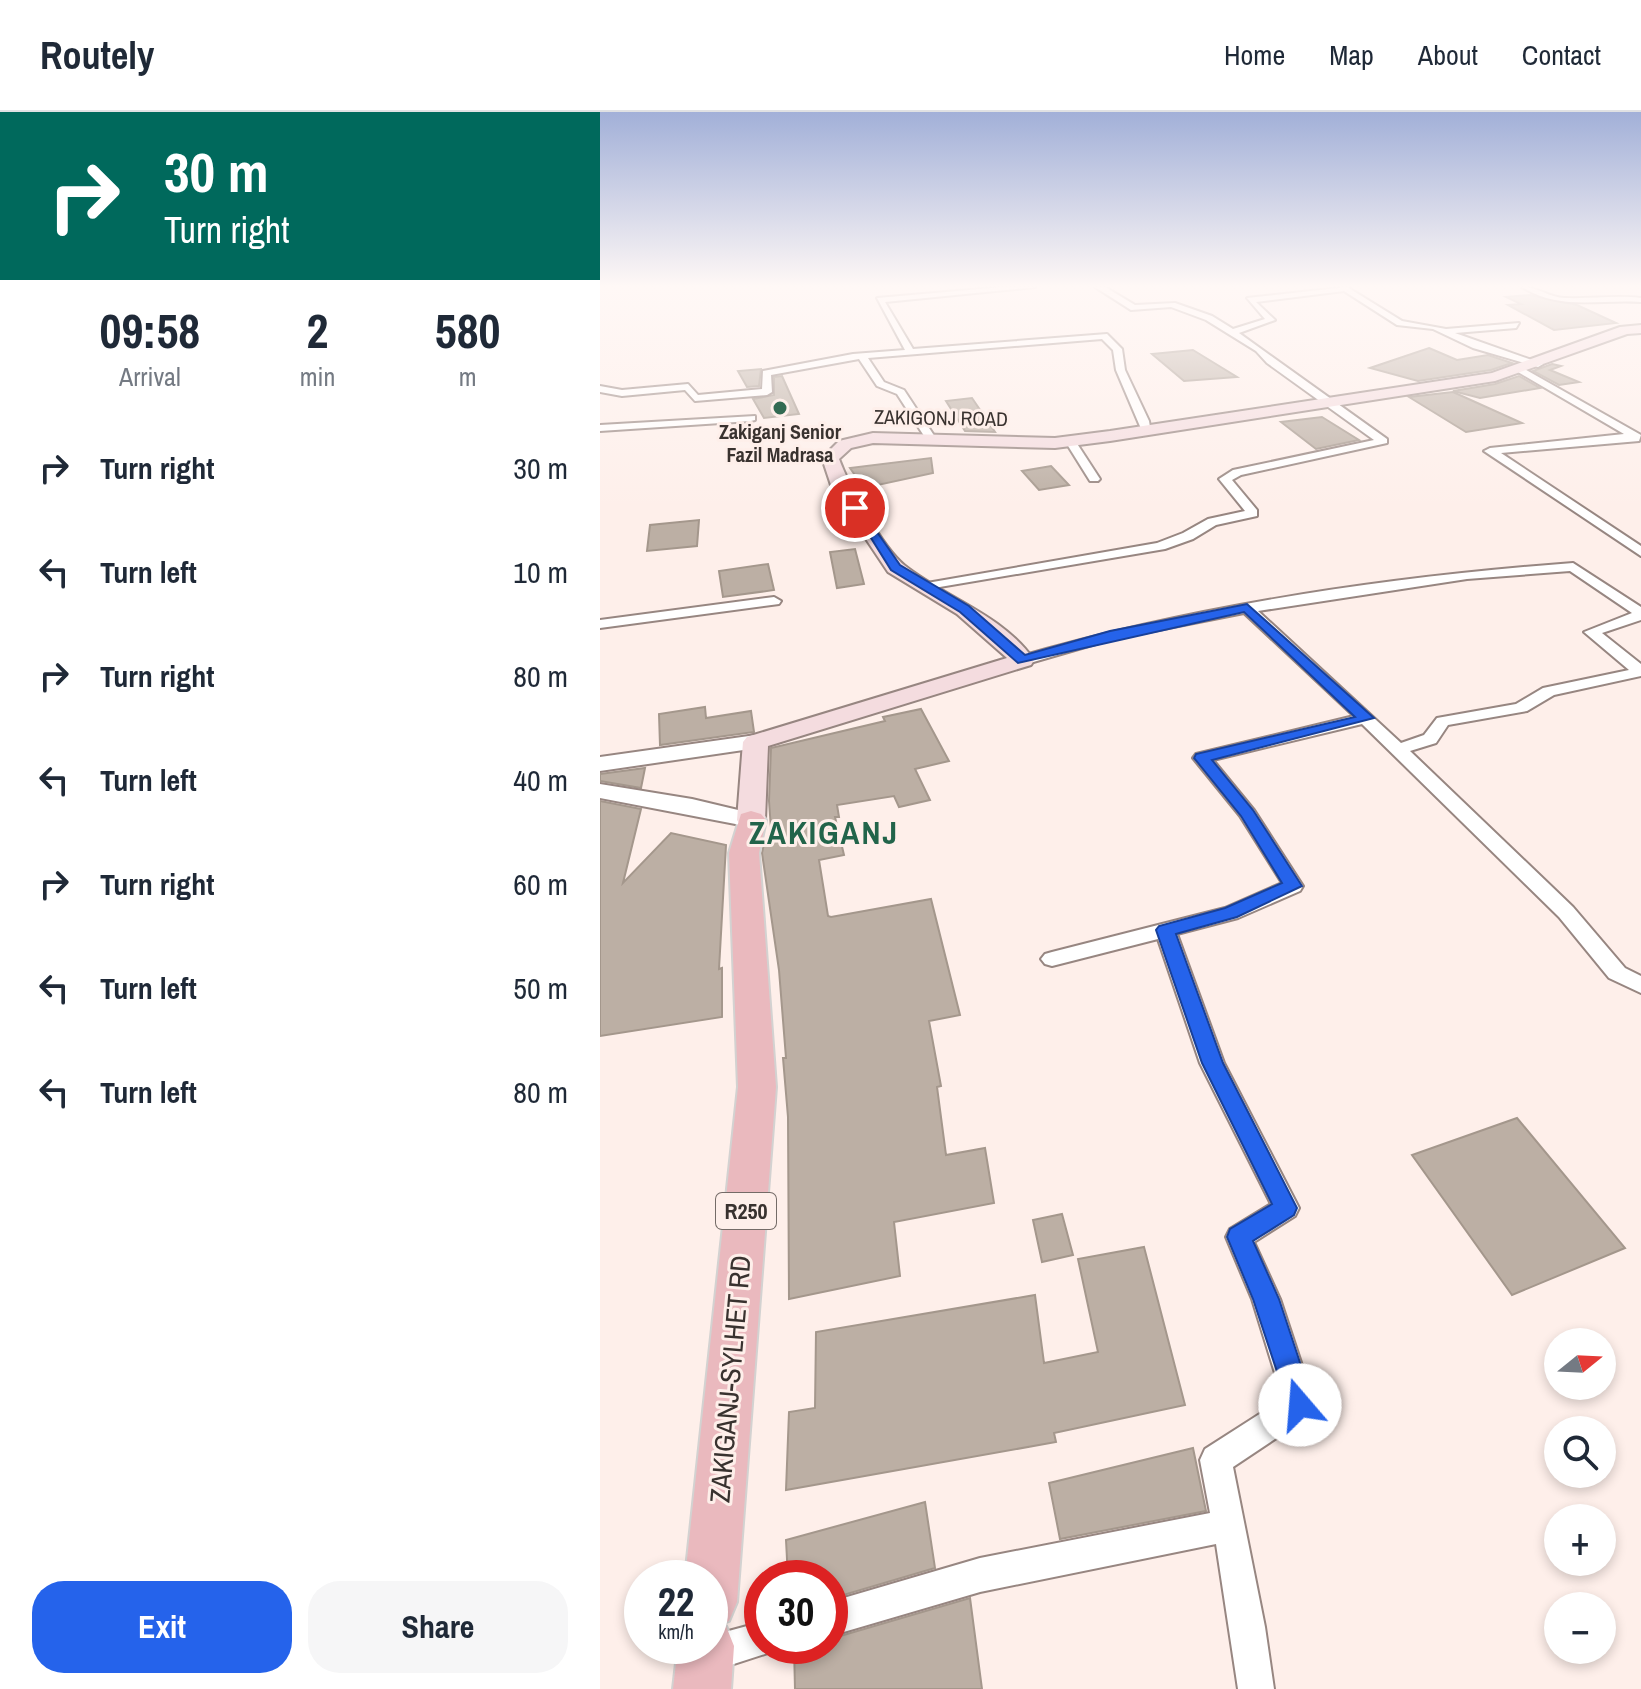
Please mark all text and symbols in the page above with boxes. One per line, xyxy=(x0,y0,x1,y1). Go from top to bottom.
text: Routely xyxy=(40,30,154,81)
text: Home xyxy=(1224,36,1285,74)
text: Map xyxy=(1329,36,1374,74)
text: About xyxy=(1418,36,1478,74)
text: Contact xyxy=(1522,36,1601,74)
text: 30 m xyxy=(164,134,269,209)
icon: right xyxy=(32,144,136,248)
text: Turn right xyxy=(164,206,289,254)
text: 09:58 xyxy=(100,298,200,363)
text: 2 xyxy=(307,298,328,363)
text: 580 xyxy=(435,298,500,363)
text: Arrival xyxy=(119,359,181,394)
text: min xyxy=(300,359,335,394)
text: m xyxy=(459,359,477,394)
marker: Zakiganj Senior Fazil Madrasa xyxy=(771,399,789,417)
street label: ZAKIGONJ ROAD xyxy=(874,403,1008,432)
place label: Zakiganj Senior Fazil Madrasa xyxy=(719,418,842,468)
icon: right xyxy=(32,446,76,490)
text: Turn right xyxy=(100,448,214,488)
text: 30 m xyxy=(513,448,568,488)
pin xyxy=(821,474,889,542)
icon: arrive xyxy=(833,486,877,530)
icon: left xyxy=(32,550,76,594)
text: Turn left xyxy=(100,552,197,592)
text: 10 m xyxy=(513,552,568,592)
icon: right xyxy=(32,654,76,698)
text: Turn right xyxy=(100,656,214,696)
text: 80 m xyxy=(513,656,568,696)
icon: left xyxy=(32,758,76,802)
text: Turn left xyxy=(100,760,197,800)
text: 40 m xyxy=(513,760,568,800)
district label: ZAKIGANJ xyxy=(749,811,899,854)
icon: right xyxy=(32,862,76,906)
text: Turn right xyxy=(100,864,214,904)
text: 60 m xyxy=(513,864,568,904)
icon: left xyxy=(32,966,76,1010)
text: Turn left xyxy=(100,968,197,1008)
text: 50 m xyxy=(513,968,568,1008)
icon: left xyxy=(32,1070,76,1114)
text: Turn left xyxy=(100,1072,197,1112)
text: 80 m xyxy=(513,1072,568,1112)
road number: R250 xyxy=(716,1193,776,1229)
street label: ZAKIGANJ-SYLHET RD xyxy=(700,1254,760,1504)
north arrow xyxy=(1544,1328,1616,1400)
map controls xyxy=(1544,1328,1616,1664)
position arrow xyxy=(1258,1363,1342,1447)
button: search xyxy=(1544,1416,1616,1488)
button: + xyxy=(1544,1504,1616,1576)
speed limit sign: 30 xyxy=(744,1560,848,1664)
text: 22 xyxy=(658,1575,694,1628)
button: Exit xyxy=(32,1581,292,1673)
button: Share xyxy=(308,1581,568,1673)
button: − xyxy=(1544,1592,1616,1664)
text: km/h xyxy=(658,1618,694,1645)

